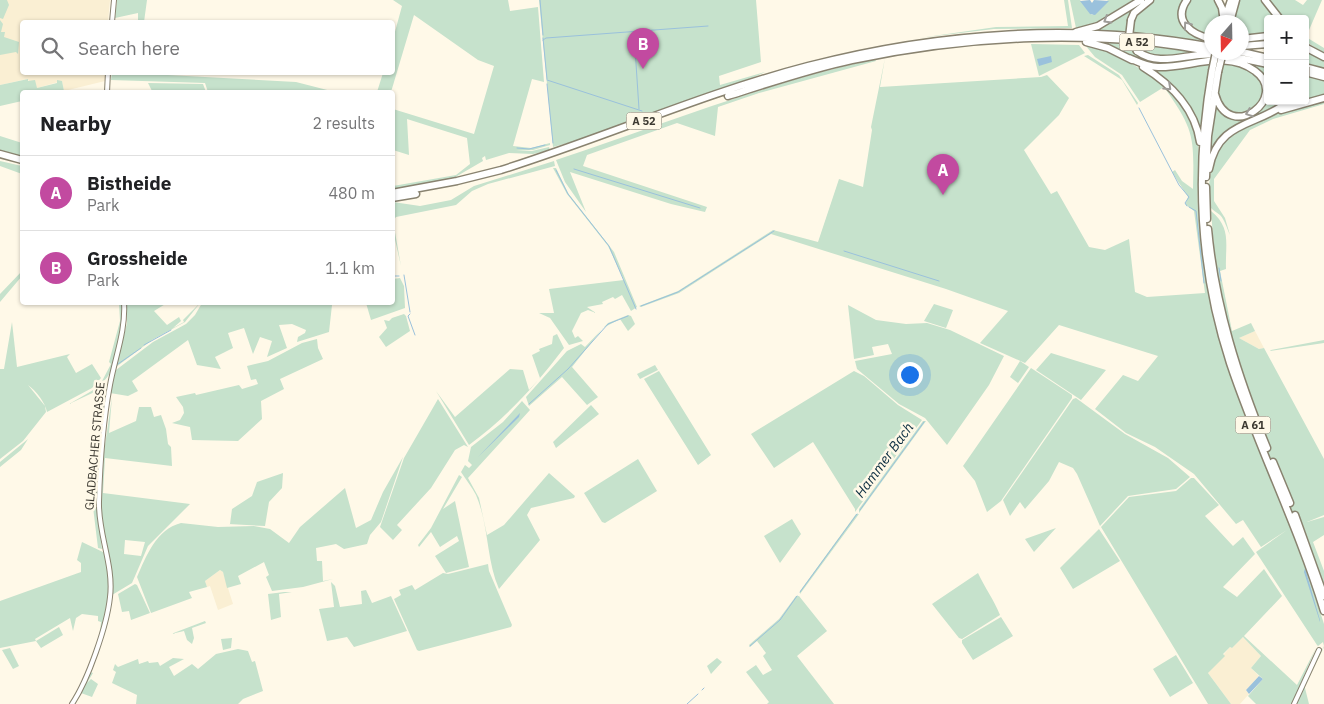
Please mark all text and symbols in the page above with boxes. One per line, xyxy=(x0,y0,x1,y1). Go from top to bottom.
one-way arrow xyxy=(1104,14,1113,24)
north arrow xyxy=(1204,15,1249,60)
map controls xyxy=(1264,15,1309,105)
button: + xyxy=(1264,15,1309,60)
search box xyxy=(20,20,395,75)
one-way arrow xyxy=(1184,22,1193,31)
pin: B xyxy=(627,28,659,69)
icon: search xyxy=(38,34,66,62)
road number: A 52 xyxy=(1120,34,1154,51)
text: Search here xyxy=(78,36,180,60)
button: − xyxy=(1264,60,1309,105)
one-way arrow xyxy=(1163,81,1172,90)
one-way arrow xyxy=(1245,107,1254,117)
text: Nearby xyxy=(40,109,111,137)
road number: A 52 xyxy=(626,112,662,130)
text: 2 results xyxy=(312,113,375,133)
pin: A xyxy=(927,154,959,195)
text: Bistheide xyxy=(87,171,171,195)
text: A xyxy=(51,183,61,203)
text: 480 m xyxy=(328,183,375,203)
text: Park xyxy=(87,195,119,215)
text: Grossheide xyxy=(87,246,188,270)
text: B xyxy=(51,258,61,278)
text: 1.1 km xyxy=(325,258,375,278)
text: Park xyxy=(87,270,119,290)
your location xyxy=(897,362,923,388)
street label: GLADBACHER STRASSE xyxy=(81,381,108,511)
road number: A 61 xyxy=(1236,416,1270,434)
water label: Hammer Bach xyxy=(851,419,917,501)

